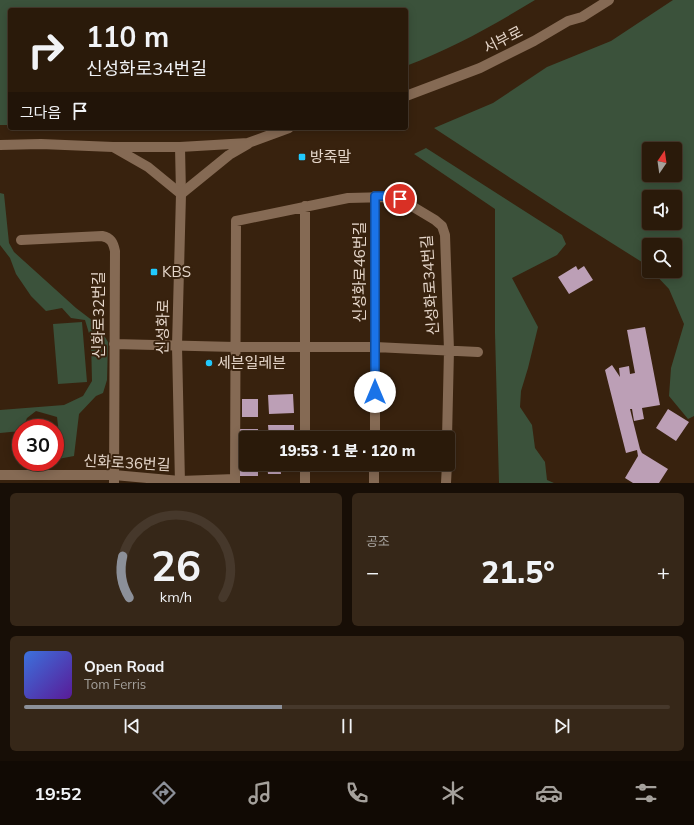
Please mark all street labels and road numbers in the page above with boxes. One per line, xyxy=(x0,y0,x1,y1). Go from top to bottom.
street label: 서부로 xyxy=(480,22,526,57)
street label: 신성화로46번길 xyxy=(350,222,369,322)
street label: 신성화로34번길 xyxy=(417,234,442,336)
street label: 신화로32번길 xyxy=(89,271,108,359)
street label: 신성화로 xyxy=(153,299,172,355)
street label: 신화로36번길 xyxy=(83,451,171,474)

